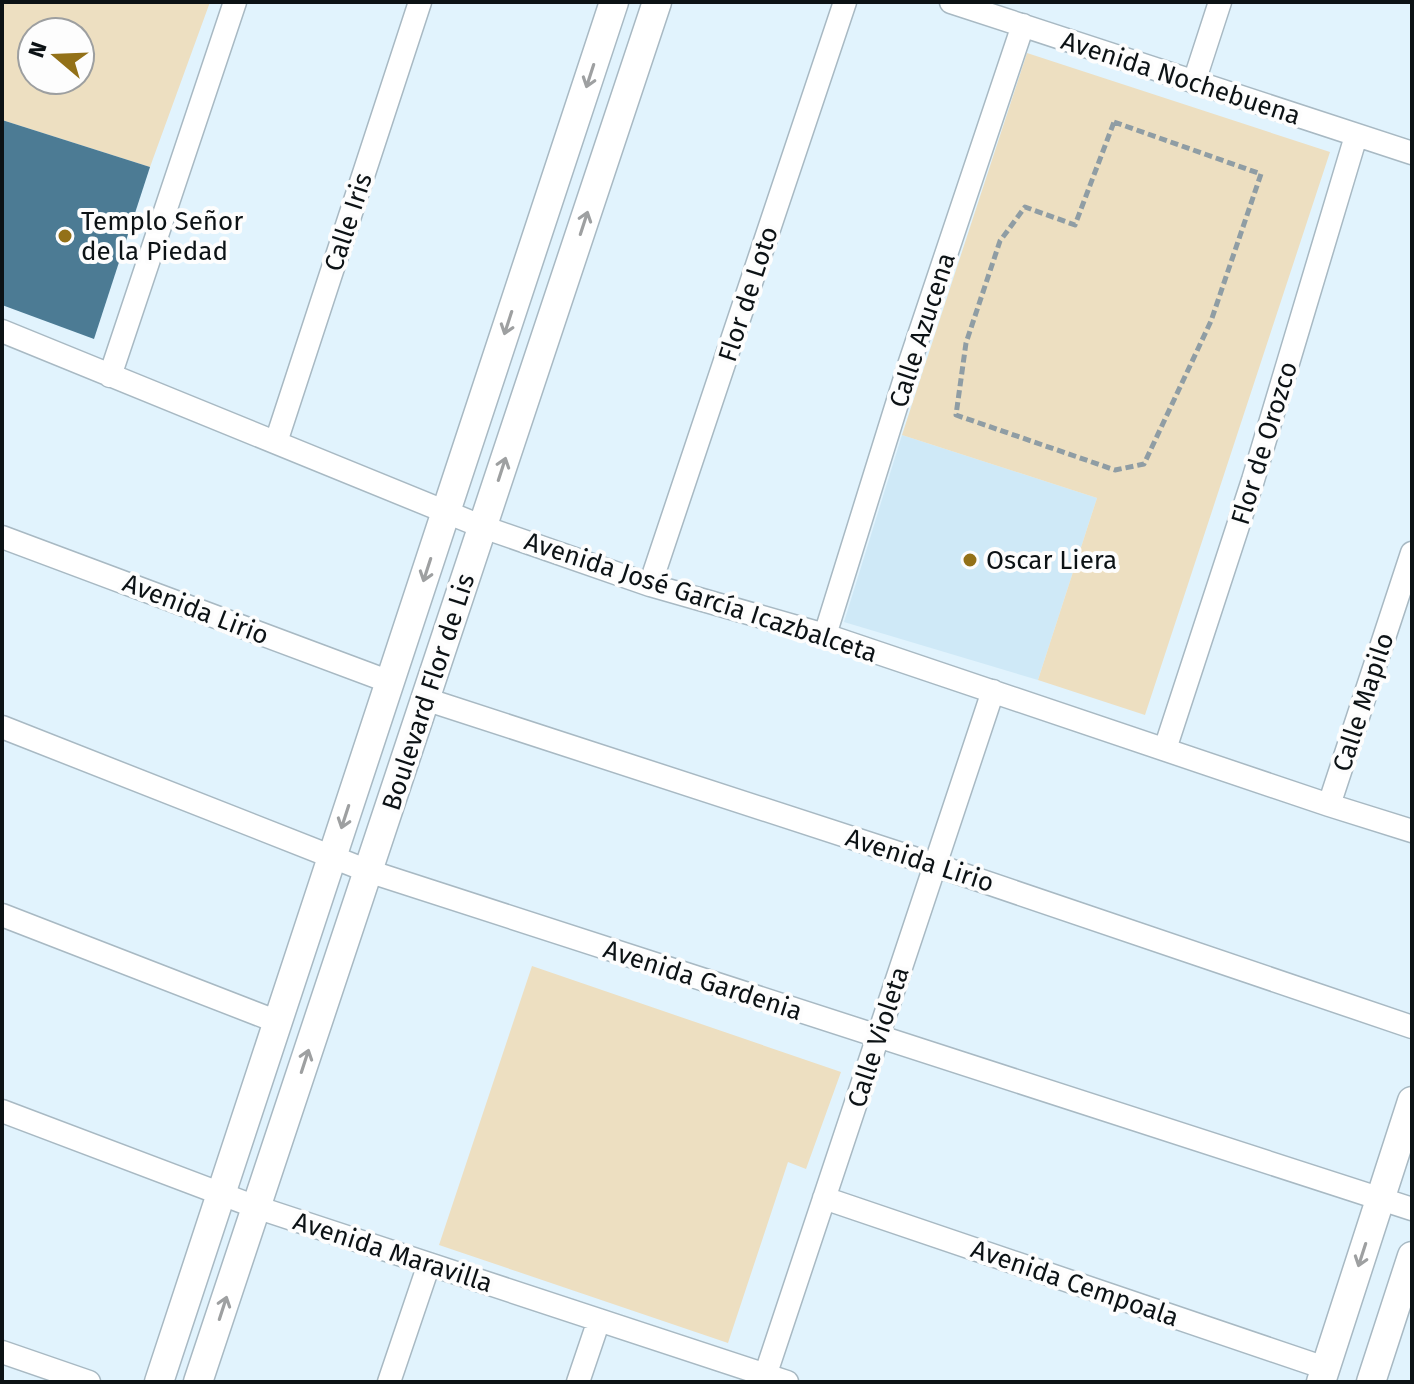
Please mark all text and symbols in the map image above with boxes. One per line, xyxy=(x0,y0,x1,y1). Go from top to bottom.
north arrow xyxy=(16,16,96,96)
street label: Avenida Nochebuena xyxy=(1057,25,1304,132)
text: N xyxy=(22,38,53,61)
one-way arrow xyxy=(581,63,596,88)
street label: Calle Iris xyxy=(318,169,379,275)
place label: Templo Señor de la Piedad xyxy=(81,206,243,267)
one-way arrow xyxy=(577,210,592,236)
street label: Flor de Loto xyxy=(712,223,785,366)
marker: Templo Señor de la Piedad xyxy=(56,227,74,245)
street label: Calle Azucena xyxy=(883,249,962,411)
one-way arrow xyxy=(500,310,515,335)
street label: Flor de Orozco xyxy=(1225,358,1304,529)
one-way arrow xyxy=(495,457,510,483)
street label: Avenida José García Icazbalceta xyxy=(521,526,881,669)
place label: Oscar Liera xyxy=(986,545,1117,576)
marker: Oscar Liera xyxy=(961,551,979,569)
one-way arrow xyxy=(418,557,433,582)
street label: Avenida Lirio xyxy=(118,567,273,651)
street label: Boulevard Flor de Lis xyxy=(376,570,481,814)
street label: Calle Mapilo xyxy=(1326,629,1400,776)
one-way arrow xyxy=(337,804,352,829)
street label: Avenida Lirio xyxy=(842,822,998,899)
street label: Avenida Gardenia xyxy=(600,934,806,1027)
street label: Calle Violeta xyxy=(841,963,916,1112)
one-way arrow xyxy=(298,1049,313,1074)
street label: Avenida Maravilla xyxy=(289,1206,496,1299)
street label: Avenida Cempoala xyxy=(967,1233,1183,1334)
one-way arrow xyxy=(1353,1243,1368,1268)
one-way arrow xyxy=(216,1296,231,1321)

